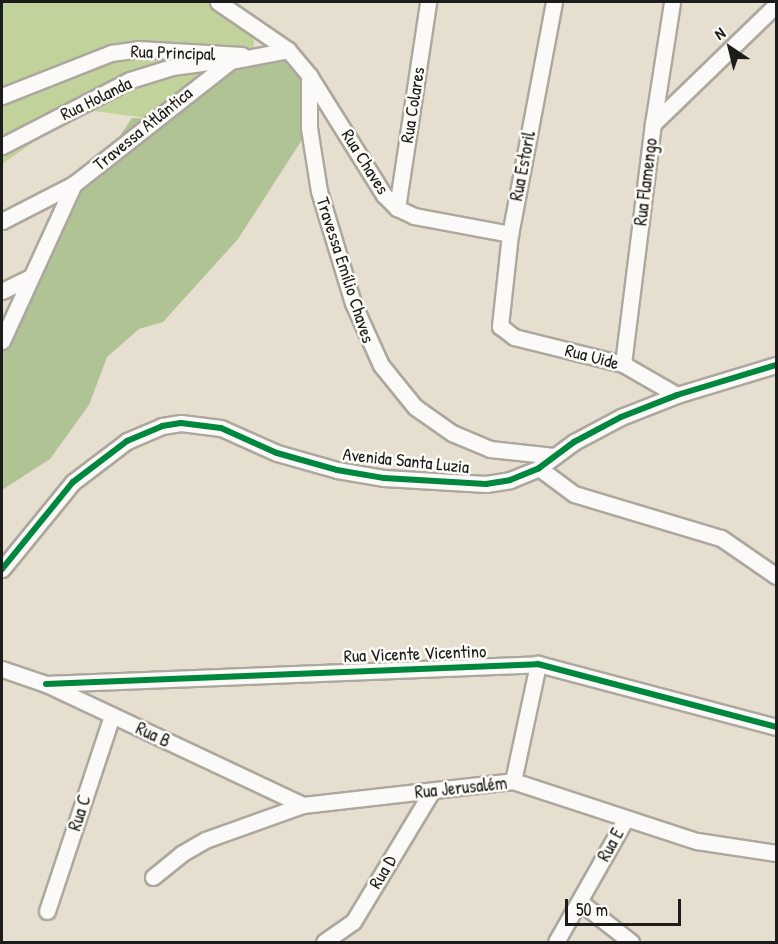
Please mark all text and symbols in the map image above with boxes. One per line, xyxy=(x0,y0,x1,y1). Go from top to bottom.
north arrow xyxy=(700,18,760,78)
text: N xyxy=(710,22,729,45)
street label: Rua Principal xyxy=(130,41,216,65)
street label: Rua Colares xyxy=(396,66,430,144)
street label: Rua Holanda xyxy=(57,73,135,125)
street label: Travessa Atlântica xyxy=(89,83,197,175)
street label: Rua Chaves xyxy=(337,126,393,198)
street label: Rua Estoril xyxy=(506,129,540,203)
street label: Rua Flamengo xyxy=(630,137,662,227)
street label: Travessa Emílio Chaves xyxy=(311,194,379,346)
street label: Rua Uide xyxy=(563,339,621,375)
street label: Avenida Santa Luzia xyxy=(342,444,470,478)
street label: Rua Vicente Vicentino xyxy=(343,641,487,667)
street label: Rua B xyxy=(132,718,174,752)
street label: Rua Jerusalém xyxy=(414,772,508,804)
street label: Rua C xyxy=(64,792,96,834)
street label: Rua E xyxy=(593,825,629,865)
street label: Rua D xyxy=(365,851,401,893)
scale bar xyxy=(568,887,684,925)
text: 50 m xyxy=(576,897,608,922)

